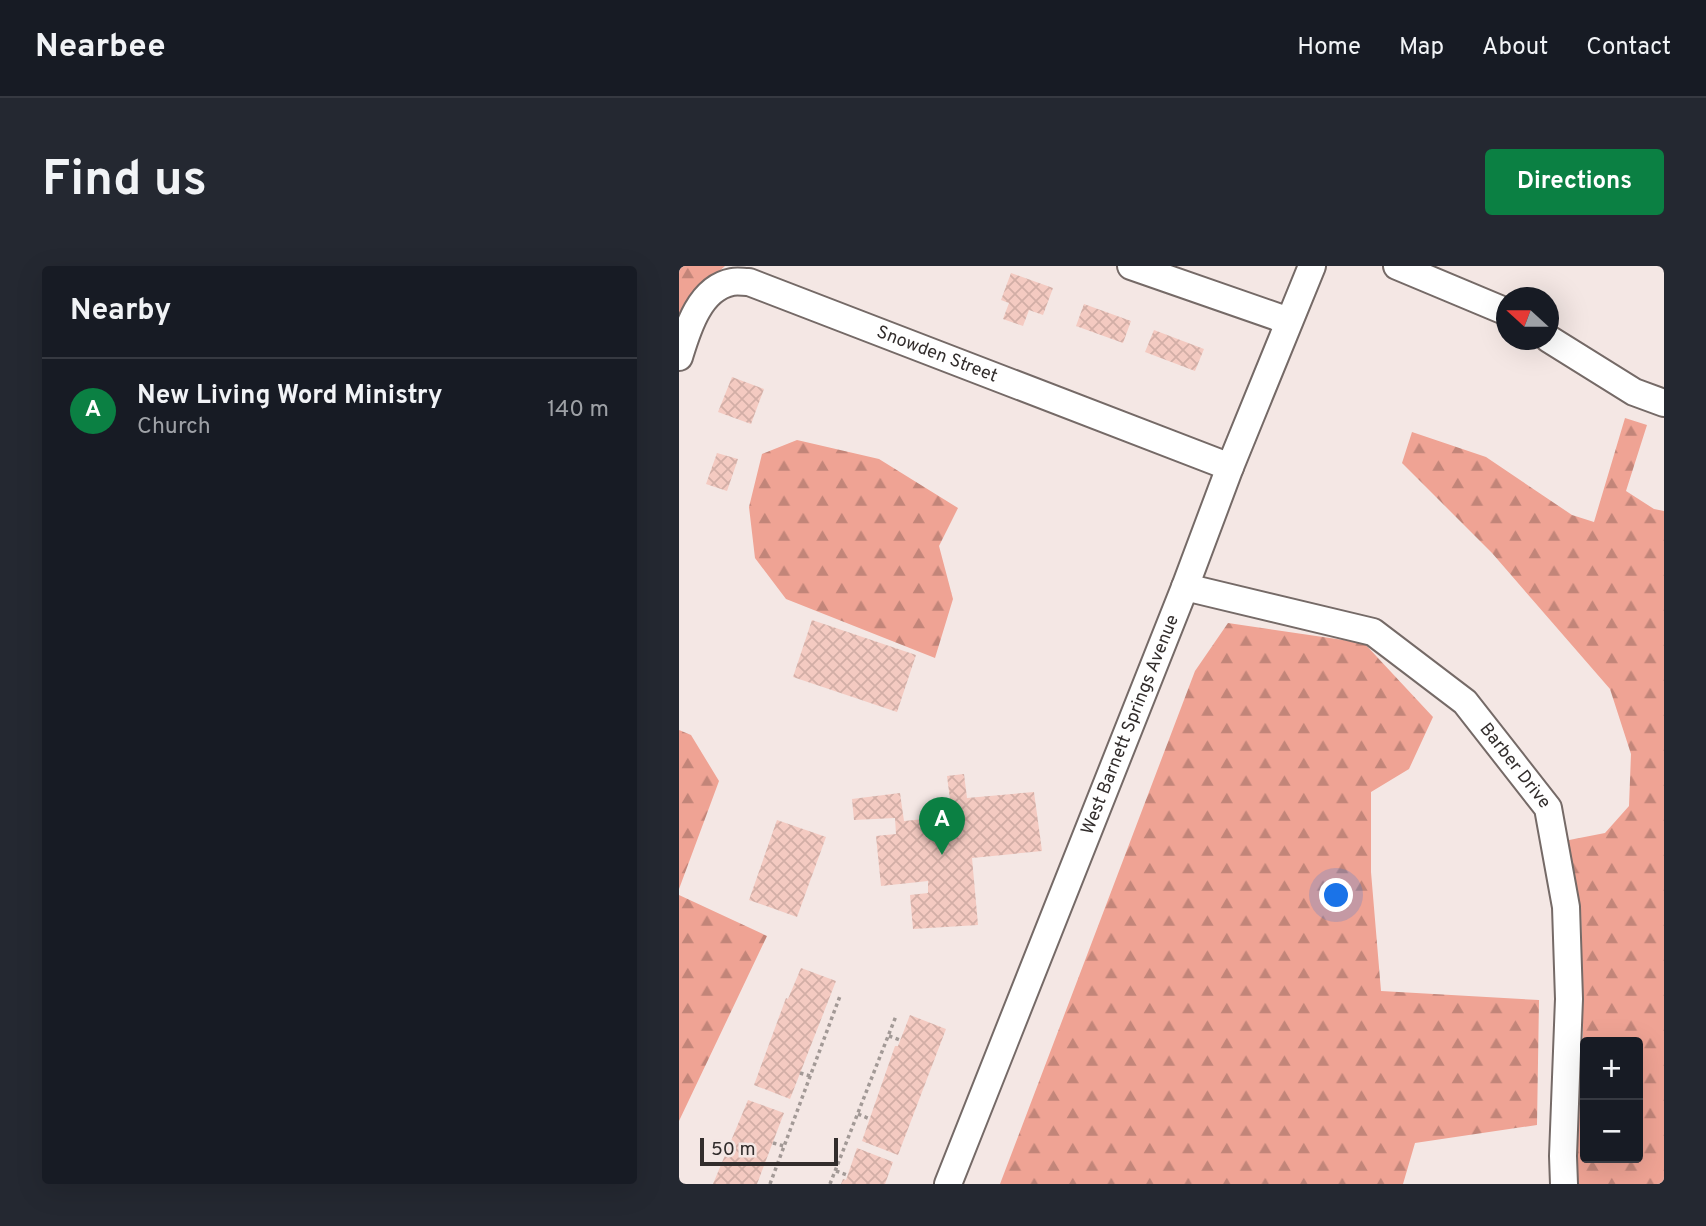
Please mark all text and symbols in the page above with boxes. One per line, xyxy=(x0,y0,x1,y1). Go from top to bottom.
text: Nearbee xyxy=(35,27,166,69)
text: Home xyxy=(1297,33,1361,63)
text: Map xyxy=(1399,33,1444,63)
text: About xyxy=(1482,33,1548,63)
text: Contact xyxy=(1586,33,1671,63)
button: Directions xyxy=(1485,149,1664,215)
text: Find us xyxy=(42,151,207,213)
north arrow xyxy=(1496,287,1559,350)
text: Nearby xyxy=(70,293,171,330)
street label: Snowden Street xyxy=(873,321,1001,388)
text: New Living Word Ministry xyxy=(137,380,443,413)
text: A xyxy=(85,396,101,425)
text: 140 m xyxy=(547,396,609,425)
text: Church xyxy=(137,413,211,442)
street label: West Barnett Springs Avenue xyxy=(1076,611,1184,838)
street label: Barber Drive xyxy=(1474,718,1556,813)
pin: A xyxy=(919,797,965,855)
your location xyxy=(1319,878,1353,912)
map controls xyxy=(1580,1037,1643,1163)
button: + xyxy=(1580,1037,1643,1100)
button: − xyxy=(1580,1100,1643,1163)
scale bar xyxy=(700,1135,838,1167)
text: 50 m xyxy=(711,1138,756,1162)

